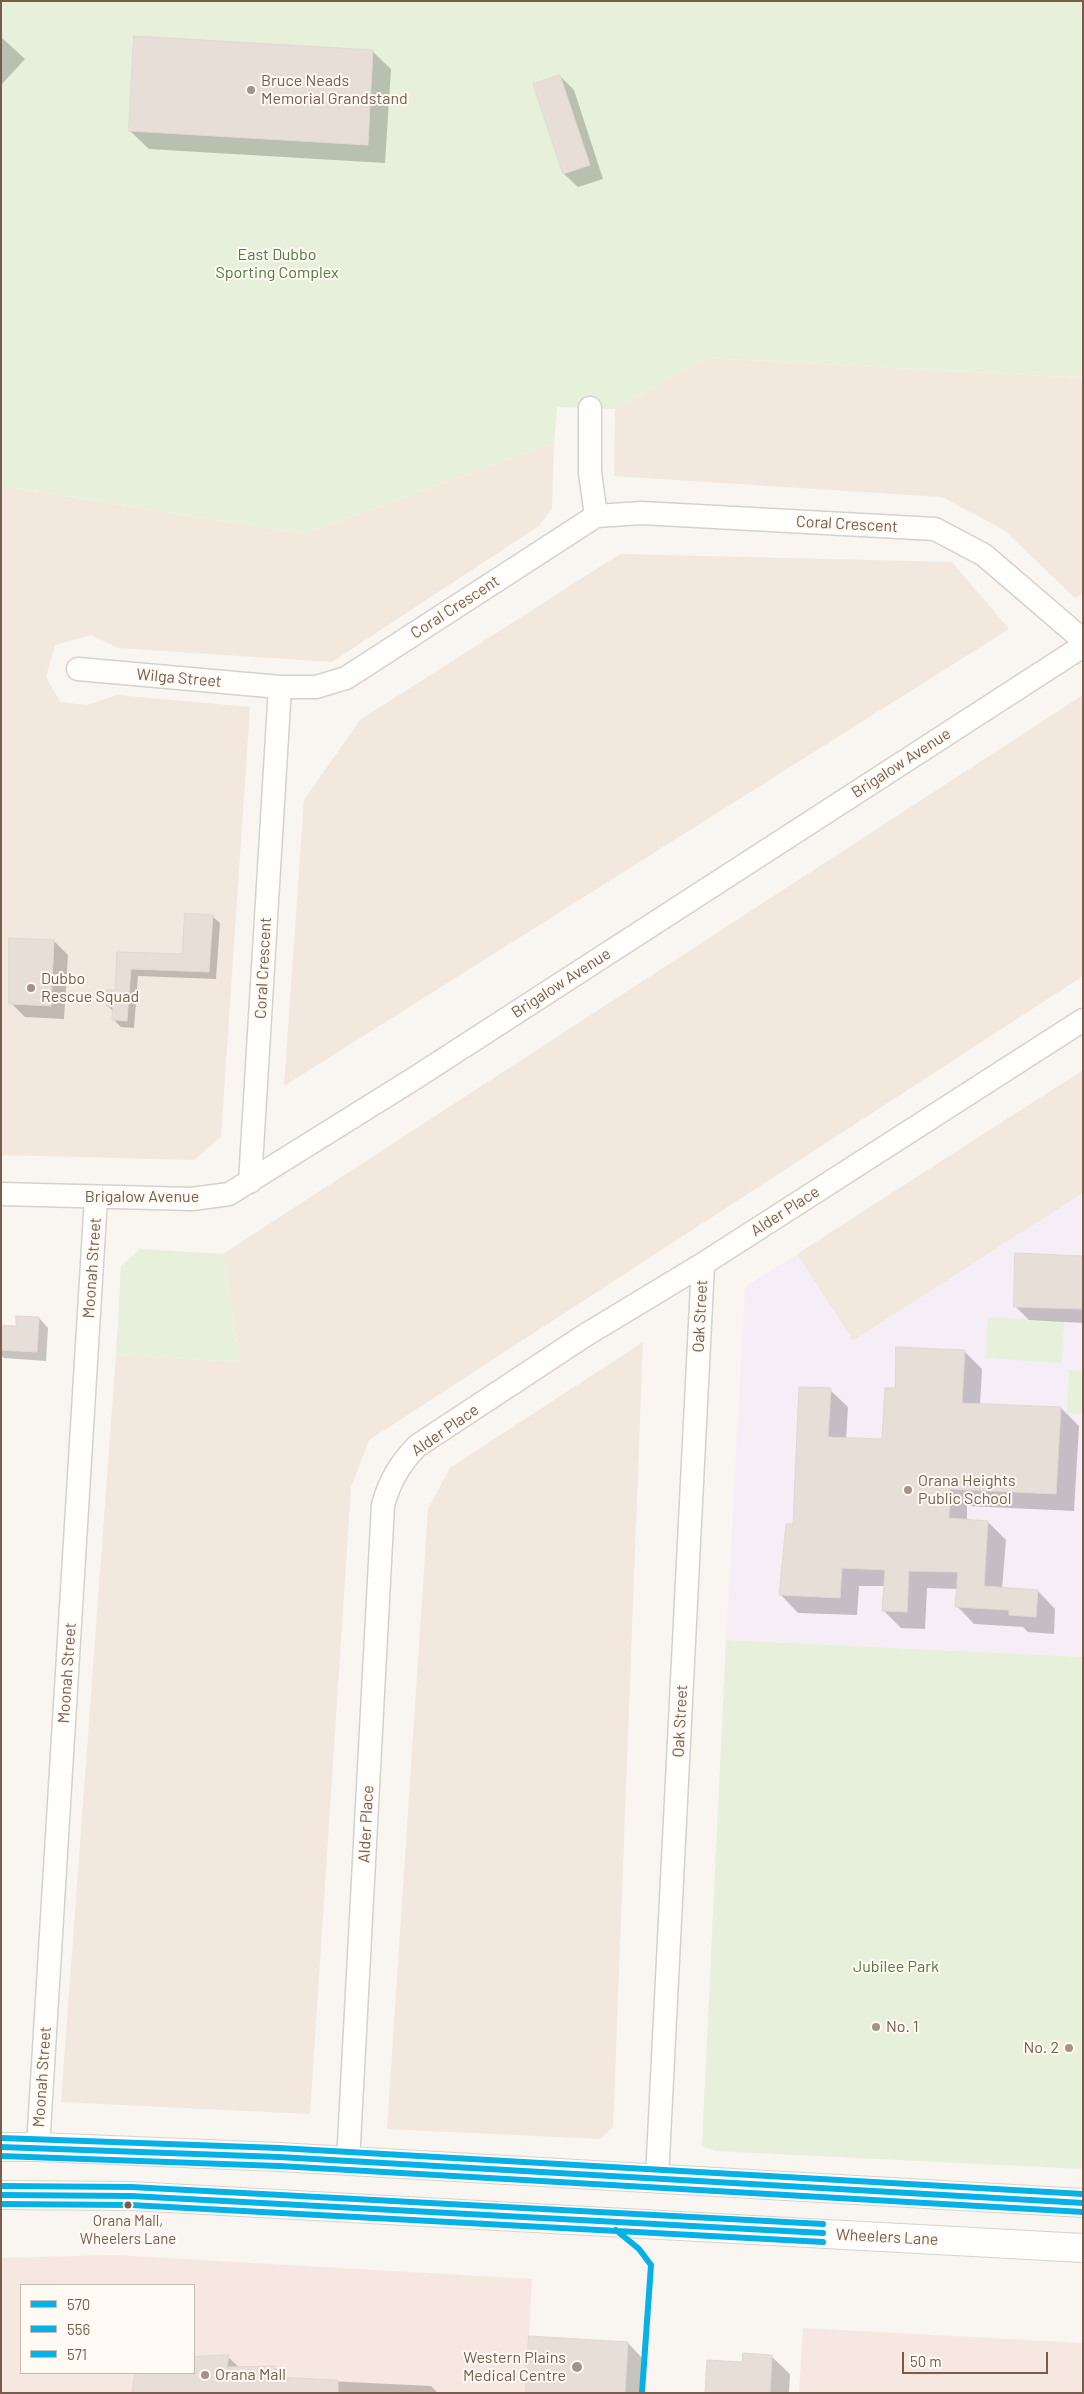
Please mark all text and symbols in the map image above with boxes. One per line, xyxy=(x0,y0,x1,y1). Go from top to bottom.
place label: Bruce Neads Memorial Grandstand xyxy=(261,71,408,109)
marker: Bruce Neads Memorial Grandstand xyxy=(245,84,257,96)
park label: East Dubbo Sporting Complex xyxy=(215,245,339,283)
street label: Coral Crescent xyxy=(796,512,898,536)
street label: Coral Crescent xyxy=(407,571,503,643)
street label: Wilga Street xyxy=(136,665,222,691)
street label: Brigalow Avenue xyxy=(848,724,954,802)
street label: Coral Crescent xyxy=(251,917,275,1019)
street label: Brigalow Avenue xyxy=(508,944,614,1022)
place label: Dubbo Rescue Squad xyxy=(41,969,139,1007)
marker: Dubbo Rescue Squad xyxy=(25,982,37,994)
street label: Alder Place xyxy=(747,1182,823,1240)
street label: Brigalow Avenue xyxy=(85,1187,199,1207)
street label: Moonah Street xyxy=(79,1217,105,1319)
street label: Oak Street xyxy=(689,1279,711,1353)
street label: Alder Place xyxy=(408,1400,482,1460)
place label: Orana Heights Public School xyxy=(918,1471,1016,1509)
marker: Orana Heights Public School xyxy=(902,1484,914,1496)
street label: Moonah Street xyxy=(54,1622,80,1724)
street label: Oak Street xyxy=(669,1684,691,1758)
street label: Alder Place xyxy=(354,1785,378,1863)
park label: Jubilee Park xyxy=(853,1957,939,1977)
place label: No. 1 xyxy=(886,2017,919,2037)
marker: No. 1 xyxy=(870,2021,882,2033)
street label: Moonah Street xyxy=(29,2026,55,2128)
place label: No. 2 xyxy=(1023,2038,1059,2058)
marker: No. 2 xyxy=(1063,2042,1075,2054)
marker: Orana Mall, Wheelers Lane xyxy=(123,2200,133,2210)
place label: Orana Mall, Wheelers Lane xyxy=(80,2212,176,2247)
street label: Wheelers Lane xyxy=(835,2225,939,2249)
legend xyxy=(20,2284,195,2374)
text: 570 xyxy=(67,2295,90,2313)
text: 556 xyxy=(67,2320,90,2338)
scale bar xyxy=(904,2342,1050,2374)
text: 571 xyxy=(67,2345,87,2363)
place label: Western Plains Medical Centre xyxy=(463,2348,566,2386)
text: 50 m xyxy=(910,2352,942,2370)
marker: Western Plains Medical Centre xyxy=(570,2360,584,2374)
place label: Orana Mall xyxy=(215,2365,286,2385)
marker: Orana Mall xyxy=(199,2369,211,2381)

